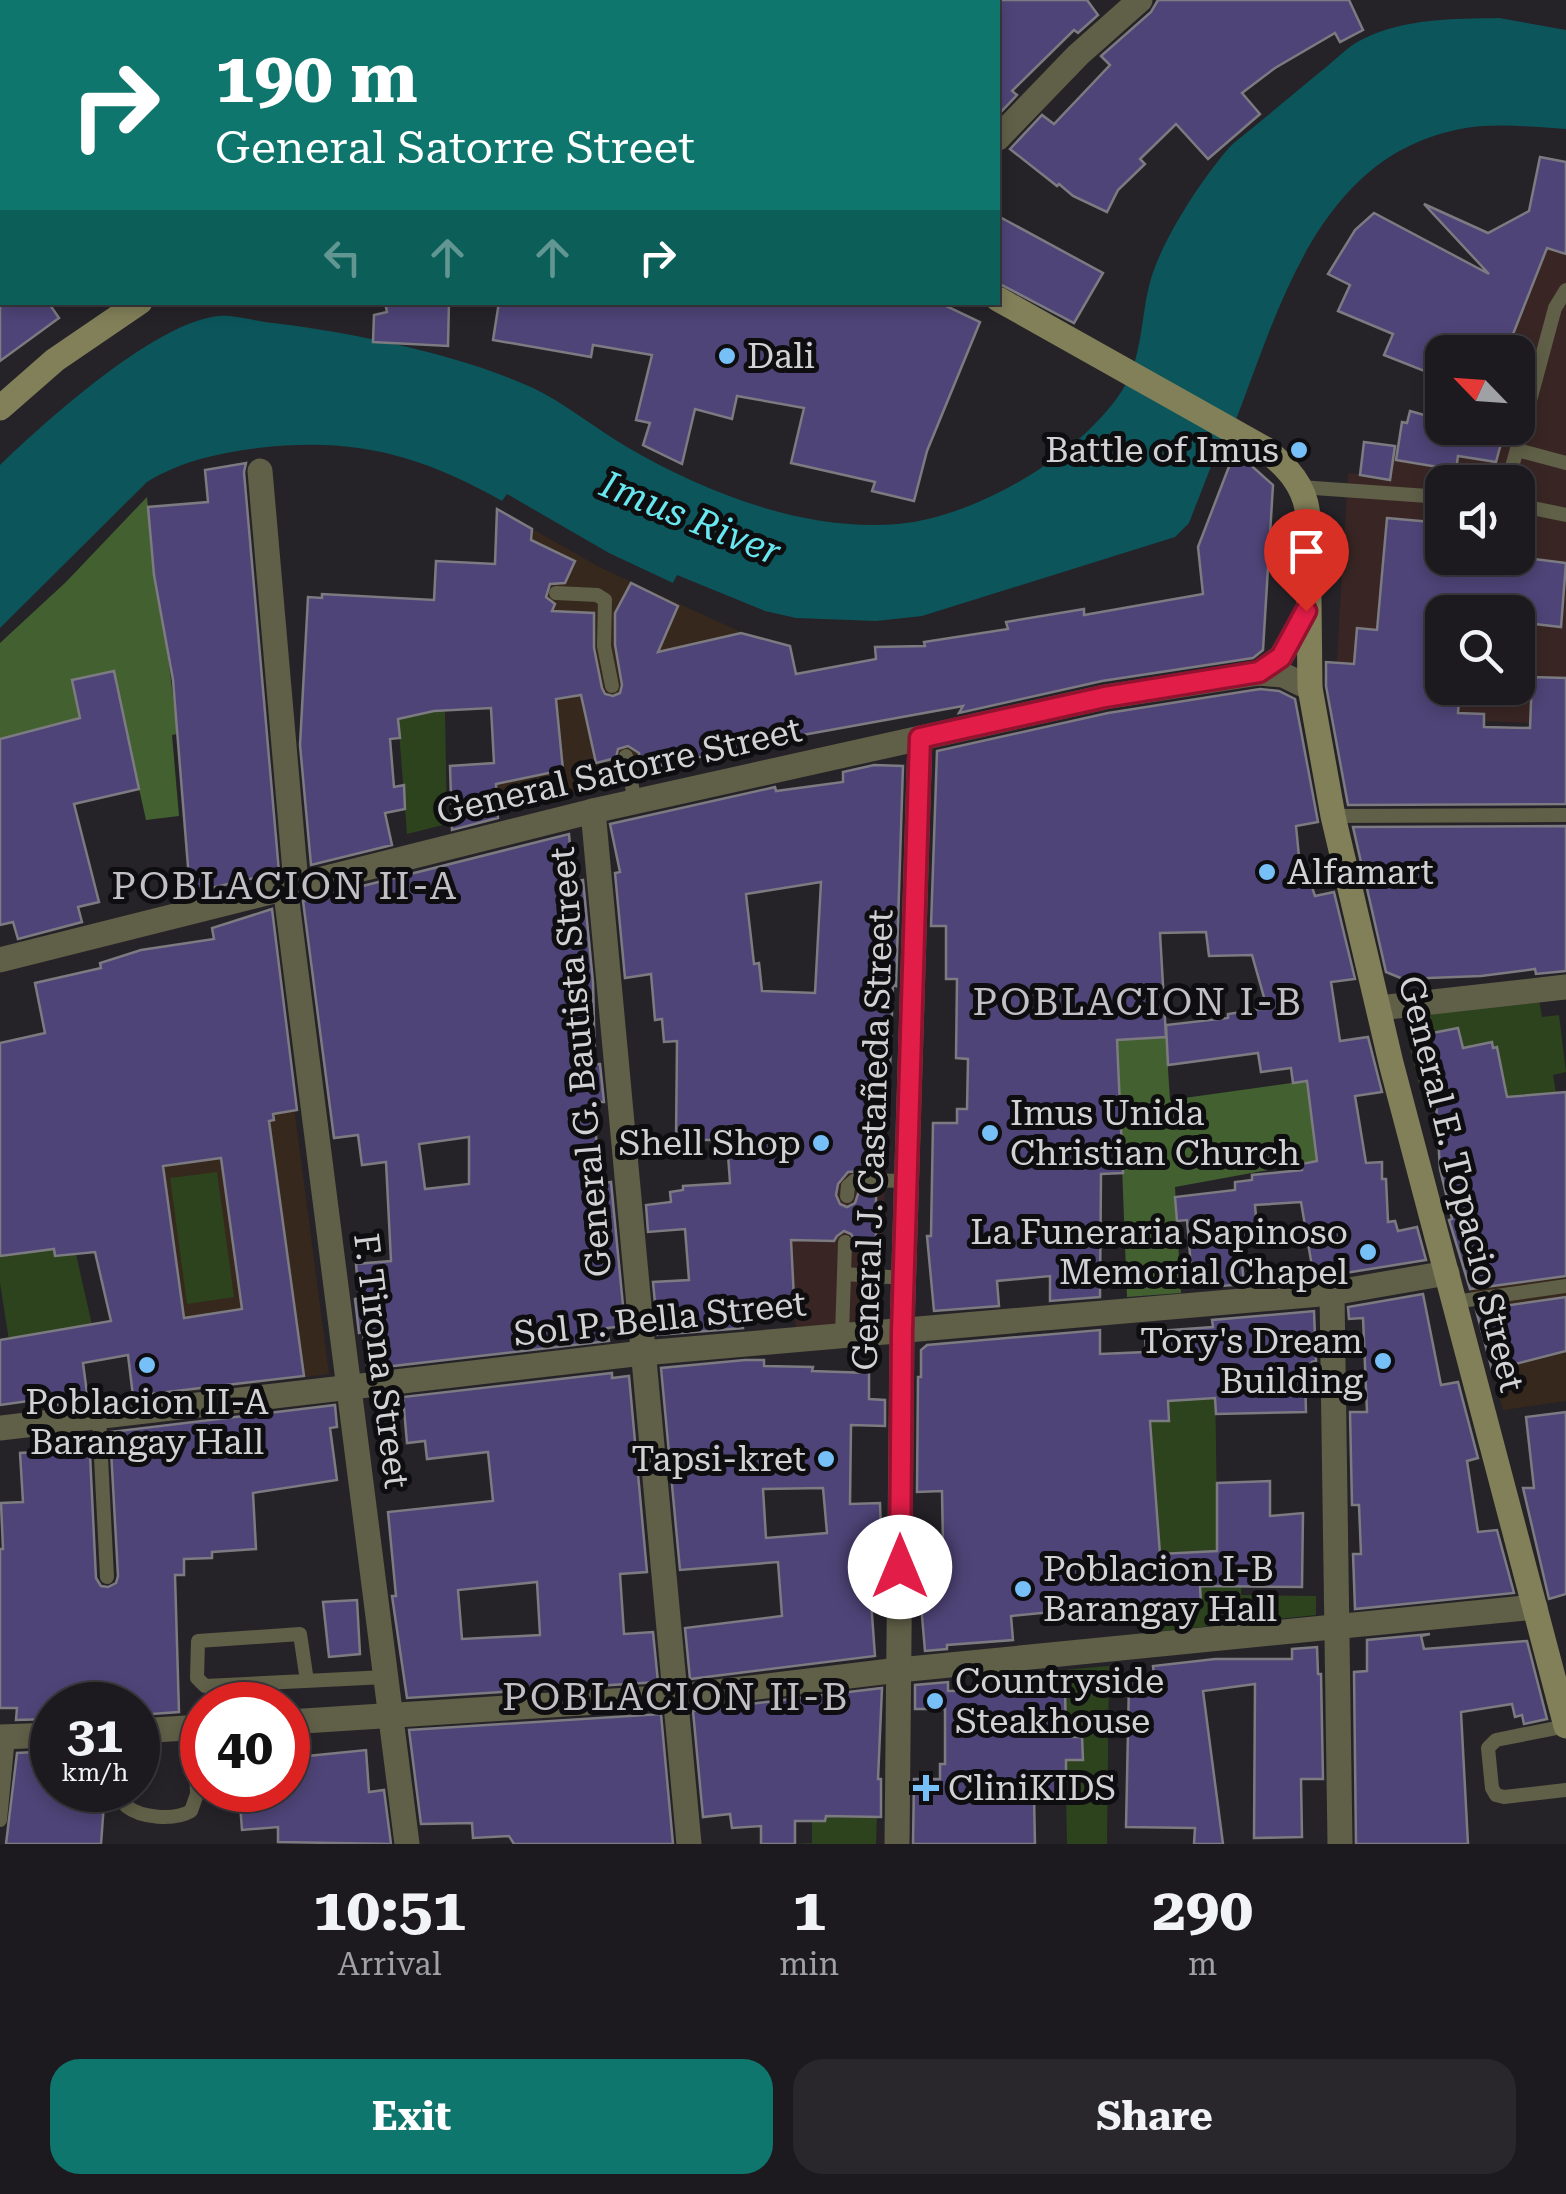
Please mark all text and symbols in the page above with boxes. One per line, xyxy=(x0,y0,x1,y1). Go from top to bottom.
text: 190 m xyxy=(215,37,418,119)
icon: right xyxy=(50,40,180,170)
text: General Satorre Street xyxy=(215,121,695,174)
icon: left xyxy=(315,230,370,285)
icon: ahead xyxy=(420,230,475,285)
icon: ahead xyxy=(525,230,580,285)
icon: right xyxy=(630,230,685,285)
north arrow xyxy=(1425,335,1535,445)
map controls xyxy=(1425,335,1535,705)
place label: Dali xyxy=(747,336,815,377)
marker: Dali xyxy=(716,345,738,367)
place label: Battle of Imus xyxy=(1045,430,1279,471)
marker: Battle of Imus xyxy=(1288,439,1310,461)
water label: Imus River xyxy=(594,462,788,574)
button: sound xyxy=(1425,465,1535,575)
pin xyxy=(1264,509,1349,612)
icon: arrive xyxy=(1279,524,1334,579)
button: search xyxy=(1425,595,1535,705)
street label: General Satorre Street xyxy=(433,709,805,833)
street label: General G. Bautista Street xyxy=(542,845,620,1279)
place label: Alfamart xyxy=(1287,852,1434,893)
marker: Alfamart xyxy=(1256,861,1278,883)
district label: POBLACION II-A xyxy=(111,864,459,908)
street label: General J. Castañeda Street xyxy=(844,909,902,1371)
street label: General E. Topacio Street xyxy=(1389,972,1533,1396)
district label: POBLACION I-B xyxy=(972,980,1304,1024)
place label: Imus Unida Christian Church xyxy=(1010,1093,1300,1174)
marker: Imus Unida Christian Church xyxy=(979,1122,1001,1144)
place label: Shell Shop xyxy=(618,1123,801,1164)
marker: Shell Shop xyxy=(810,1132,832,1154)
place label: La Funeraria Sapinoso Memorial Chapel xyxy=(970,1212,1348,1293)
street label: F. Tirona Street xyxy=(345,1231,417,1491)
marker: La Funeraria Sapinoso Memorial Chapel xyxy=(1357,1241,1379,1263)
street label: Sol P. Bella Street xyxy=(512,1283,808,1355)
place label: Tory's Dream Building xyxy=(1140,1321,1363,1402)
marker: Tory's Dream Building xyxy=(1372,1350,1394,1372)
marker: Poblacion II-A Barangay Hall xyxy=(136,1354,158,1376)
place label: Poblacion II-A Barangay Hall xyxy=(25,1382,269,1463)
place label: Tapsi-kret xyxy=(631,1439,806,1480)
marker: Tapsi-kret xyxy=(815,1448,837,1470)
position arrow xyxy=(848,1515,952,1619)
place label: Poblacion I-B Barangay Hall xyxy=(1043,1549,1277,1630)
marker: Poblacion I-B Barangay Hall xyxy=(1012,1578,1034,1600)
place label: Countryside Steakhouse xyxy=(955,1661,1164,1742)
district label: POBLACION II-B xyxy=(502,1675,850,1719)
speed limit sign: 40 xyxy=(180,1682,310,1812)
marker: Countryside Steakhouse xyxy=(924,1690,946,1712)
text: 31 xyxy=(67,1706,123,1764)
text: km/h xyxy=(62,1758,128,1787)
place label: CliniKIDS xyxy=(948,1768,1116,1809)
marker: CliniKIDS xyxy=(913,1775,939,1801)
text: 10:51 xyxy=(313,1874,466,1945)
text: 1 xyxy=(792,1874,826,1945)
text: 290 xyxy=(1152,1874,1253,1945)
text: Arrival xyxy=(338,1945,442,1983)
text: min xyxy=(779,1945,839,1983)
text: m xyxy=(1188,1945,1217,1983)
button: Exit xyxy=(50,2059,773,2174)
button: Share xyxy=(793,2059,1516,2174)

